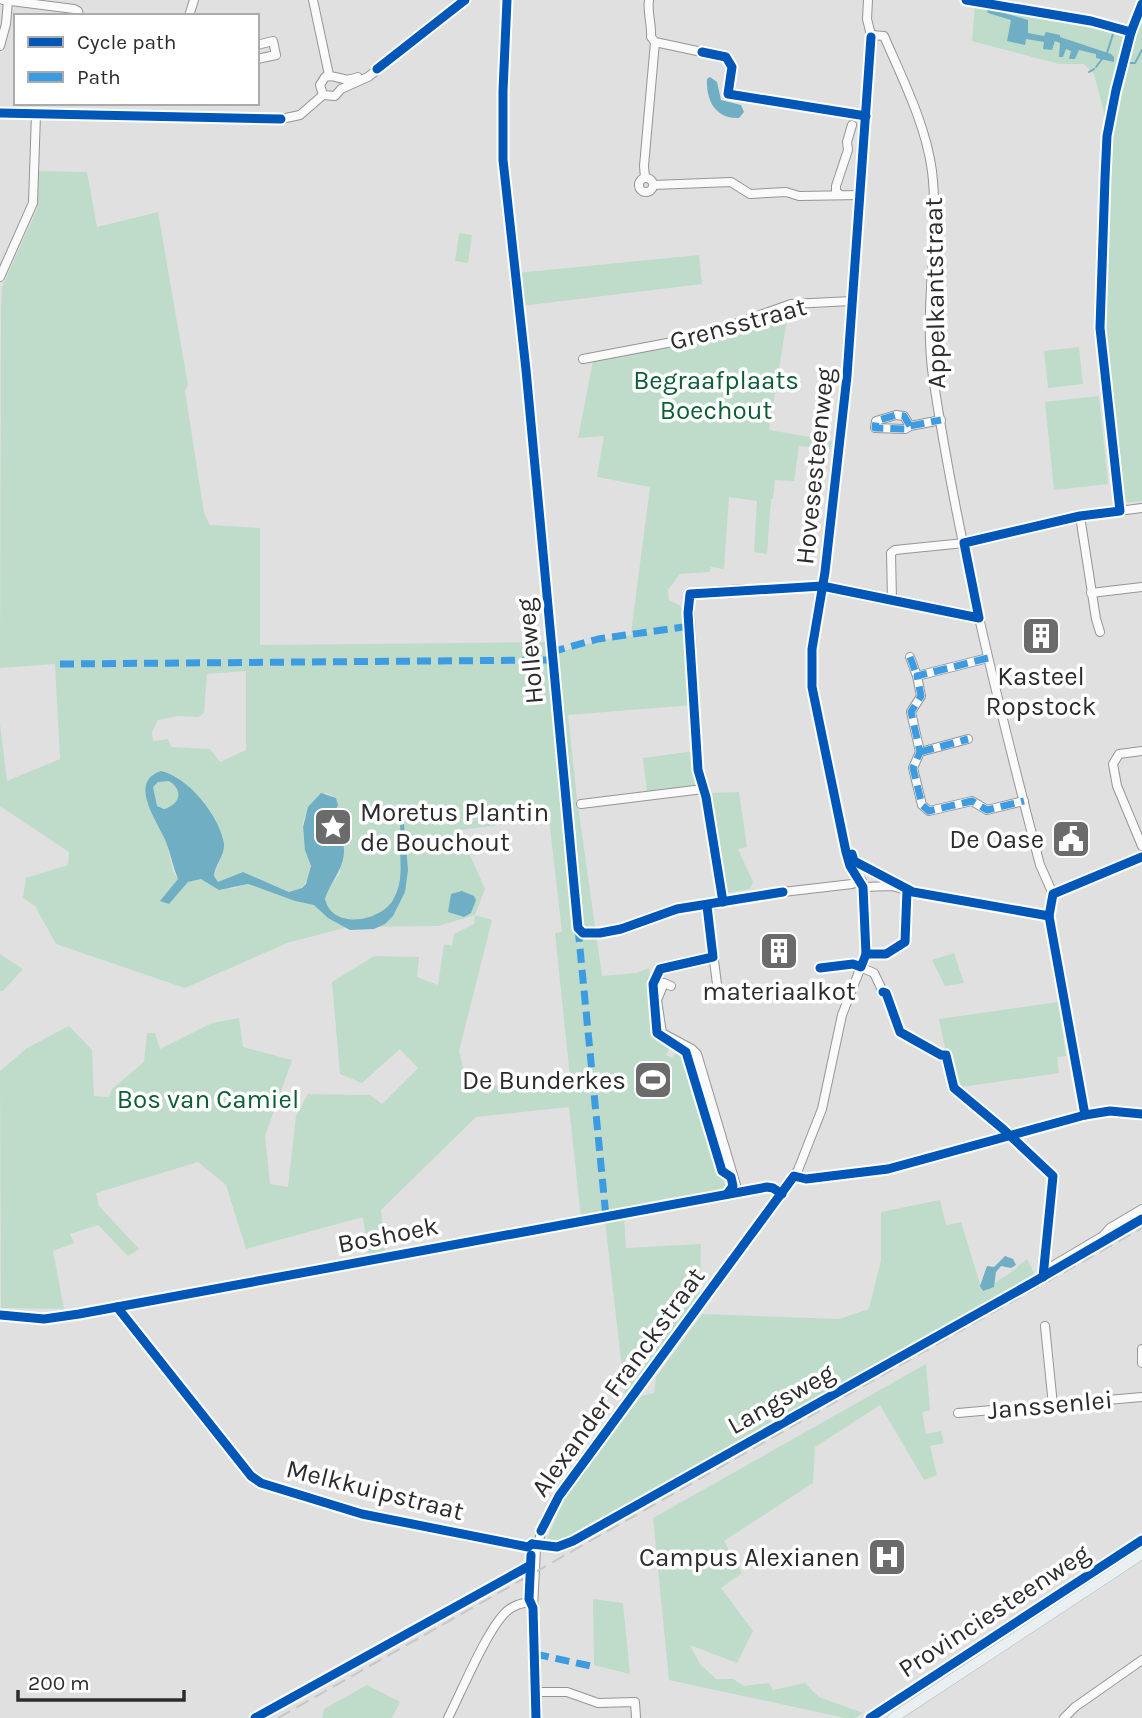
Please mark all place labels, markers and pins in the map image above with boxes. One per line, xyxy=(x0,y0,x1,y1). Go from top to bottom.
building icon: Kasteel Ropstock xyxy=(1020,615,1062,657)
place label: Kasteel Ropstock xyxy=(985,661,1097,722)
place label: Moretus Plantin de Bouchout xyxy=(360,797,549,858)
place icon: Moretus Plantin de Bouchout xyxy=(312,806,354,848)
public building icon: De Oase xyxy=(1050,818,1092,860)
place label: De Oase xyxy=(949,824,1044,855)
building icon: materiaalkot xyxy=(758,930,800,972)
place label: materiaalkot xyxy=(702,976,856,1007)
sports icon: De Bunderkes xyxy=(632,1059,674,1101)
place label: De Bunderkes xyxy=(462,1065,626,1096)
hospital icon: Campus Alexianen xyxy=(866,1536,908,1578)
place label: Campus Alexianen xyxy=(639,1542,860,1573)

